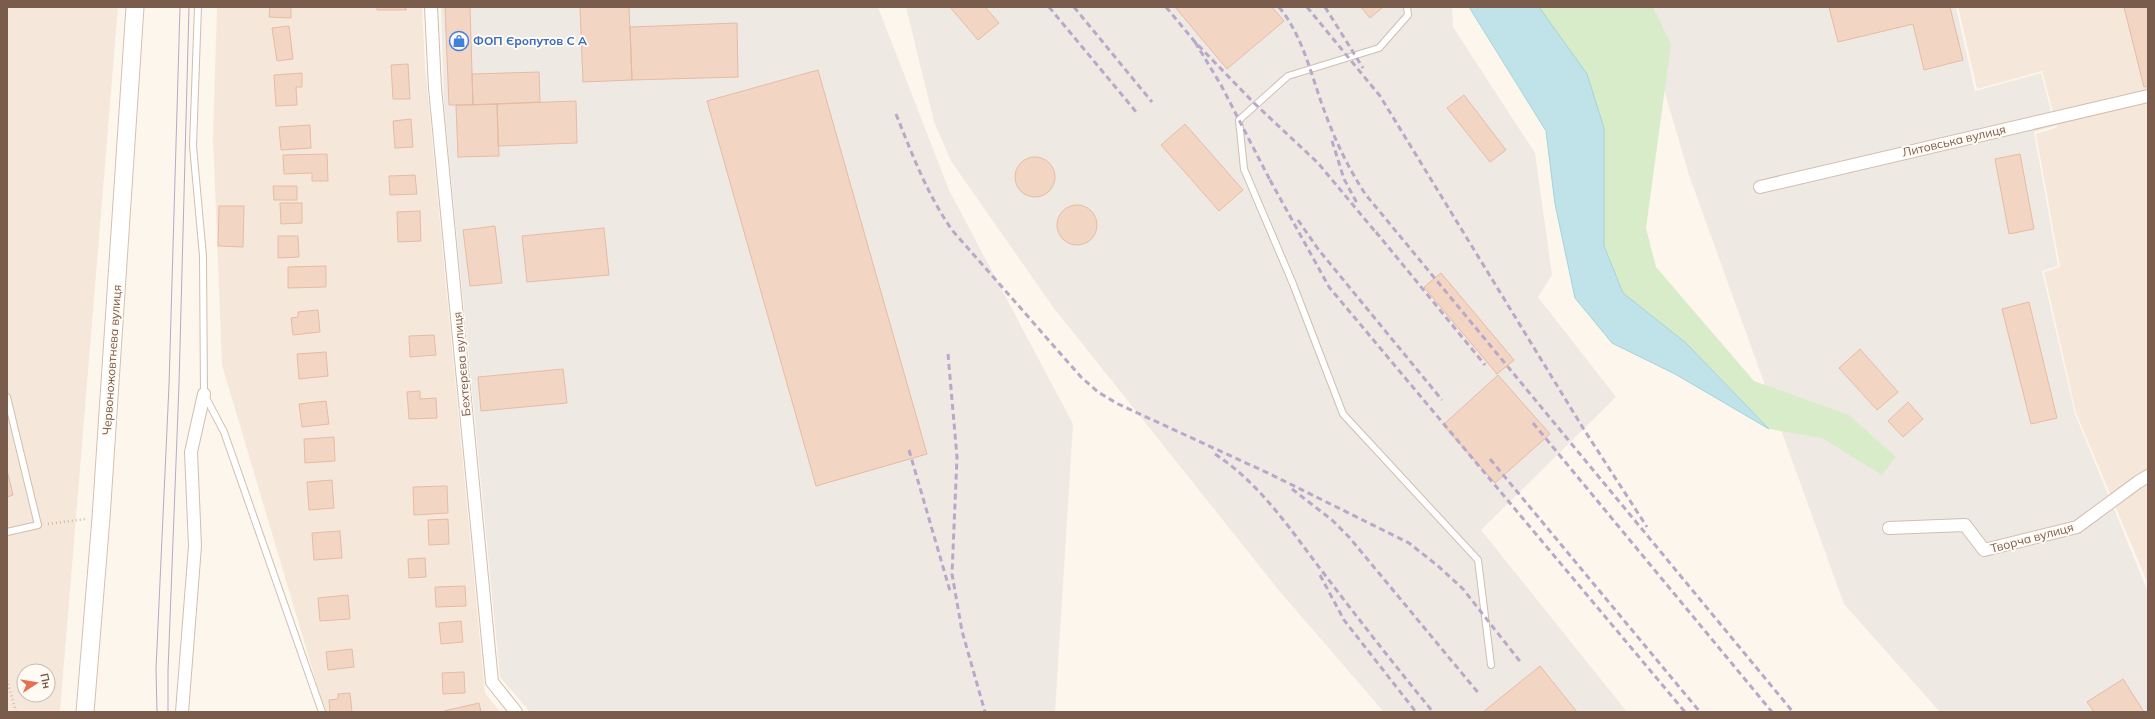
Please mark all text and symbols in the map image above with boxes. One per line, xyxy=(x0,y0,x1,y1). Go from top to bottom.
shop icon: ФОП Єропутов С А xyxy=(448,30,470,52)
place label: ФОП Єропутов С А xyxy=(473,33,587,48)
street label: Литовська вулиця xyxy=(1901,121,2007,160)
street label: Червоножовтнева вулиця xyxy=(99,284,124,436)
street label: Бехтерєва вулиця xyxy=(449,311,474,417)
street label: Творча вулиця xyxy=(1989,519,2075,556)
north arrow xyxy=(16,663,56,703)
text: Пн xyxy=(37,672,54,690)

